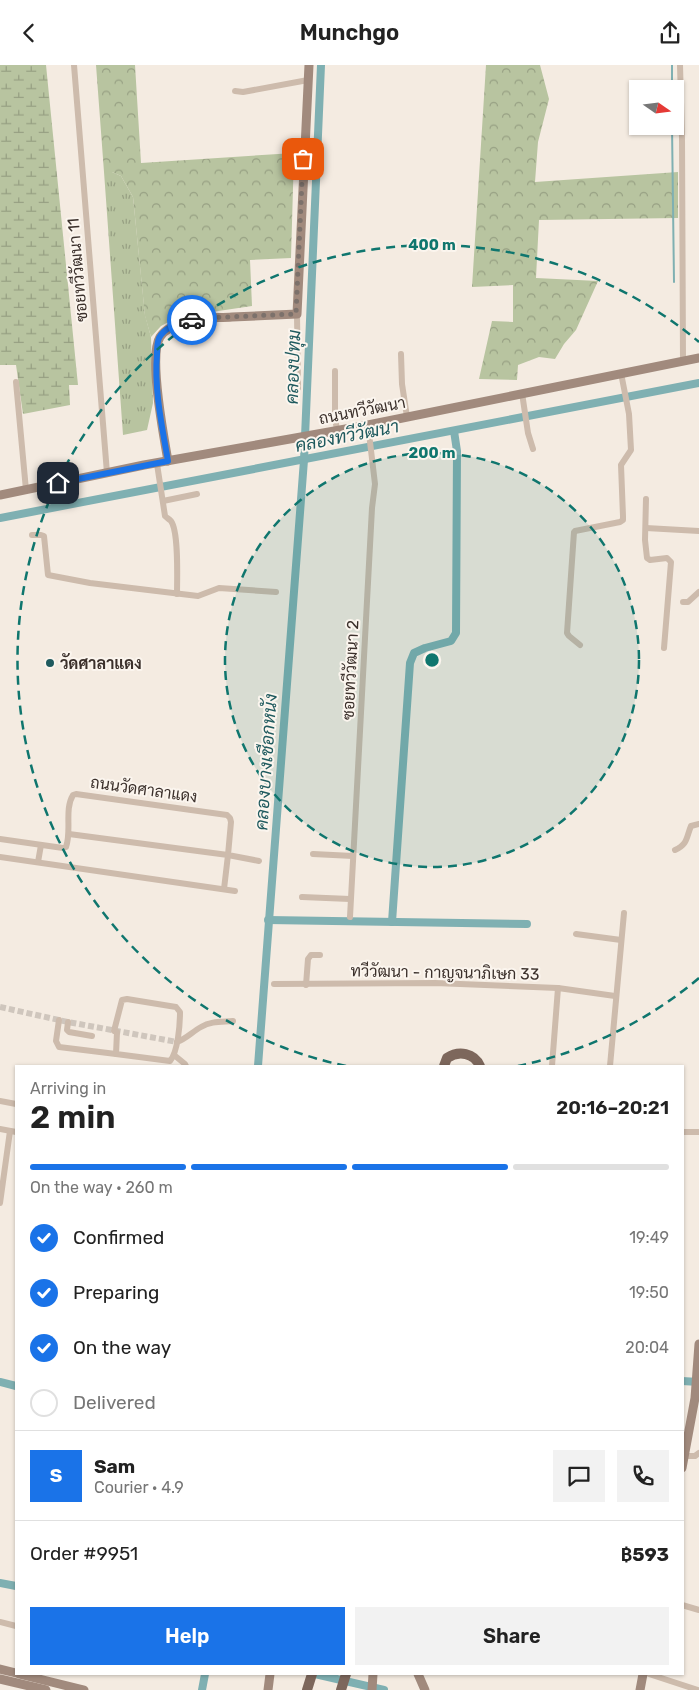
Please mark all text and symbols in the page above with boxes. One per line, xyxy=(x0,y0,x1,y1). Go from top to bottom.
icon: back xyxy=(15,19,43,47)
text: Munchgo xyxy=(300,19,399,46)
icon: share xyxy=(656,19,684,47)
north arrow xyxy=(629,80,684,135)
map controls xyxy=(629,80,684,135)
pin xyxy=(282,138,324,180)
icon: bag xyxy=(289,145,317,173)
street label: ซอยทวีวัฒนา 11 xyxy=(62,217,92,323)
text: 400 m xyxy=(408,236,456,254)
courier xyxy=(167,295,217,345)
icon: car xyxy=(178,306,206,334)
water label: คลองปทุม xyxy=(281,329,306,405)
street label: ถนนทวีวัฒนา xyxy=(317,391,407,428)
water label: คลองทวีวัฒนา xyxy=(293,413,401,457)
text: 200 m xyxy=(408,444,456,462)
pin xyxy=(37,462,79,504)
icon: home xyxy=(44,469,72,497)
street label: ซอยทวีวัฒนา 2 xyxy=(336,620,363,720)
centre of rings xyxy=(423,651,441,669)
place label: วัดศาลาแดง xyxy=(60,653,142,673)
marker: วัดศาลาแดง xyxy=(44,657,56,669)
water label: คลองบางเชือกหนัง xyxy=(248,693,282,831)
street label: ถนนวัดศาลาแดง xyxy=(89,772,199,806)
street label: ทวีวัฒนา - กาญจนาภิเษก 33 xyxy=(350,959,540,984)
text: Arriving in xyxy=(30,1079,106,1098)
text: 20:16–20:21 xyxy=(556,1096,669,1119)
text: 2 min xyxy=(30,1098,115,1136)
text: On the way · 260 m xyxy=(30,1178,173,1197)
icon: check xyxy=(30,1224,58,1252)
text: Confirmed xyxy=(73,1226,164,1249)
text: 19:49 xyxy=(629,1228,669,1247)
icon: check xyxy=(30,1279,58,1307)
text: Preparing xyxy=(73,1281,159,1304)
text: 19:50 xyxy=(629,1283,669,1302)
icon: check xyxy=(30,1334,58,1362)
text: On the way xyxy=(73,1336,171,1359)
text: 20:04 xyxy=(625,1338,669,1357)
text: Delivered xyxy=(73,1391,156,1414)
button: chat xyxy=(553,1450,605,1502)
button: phone xyxy=(617,1450,669,1502)
text: Sam xyxy=(94,1455,135,1478)
text: S xyxy=(50,1464,62,1487)
text: Courier · 4.9 xyxy=(94,1478,184,1497)
text: Order #9951 xyxy=(30,1542,138,1565)
text: ฿593 xyxy=(621,1543,669,1566)
button: Help xyxy=(30,1607,345,1665)
button: Share xyxy=(355,1607,669,1665)

